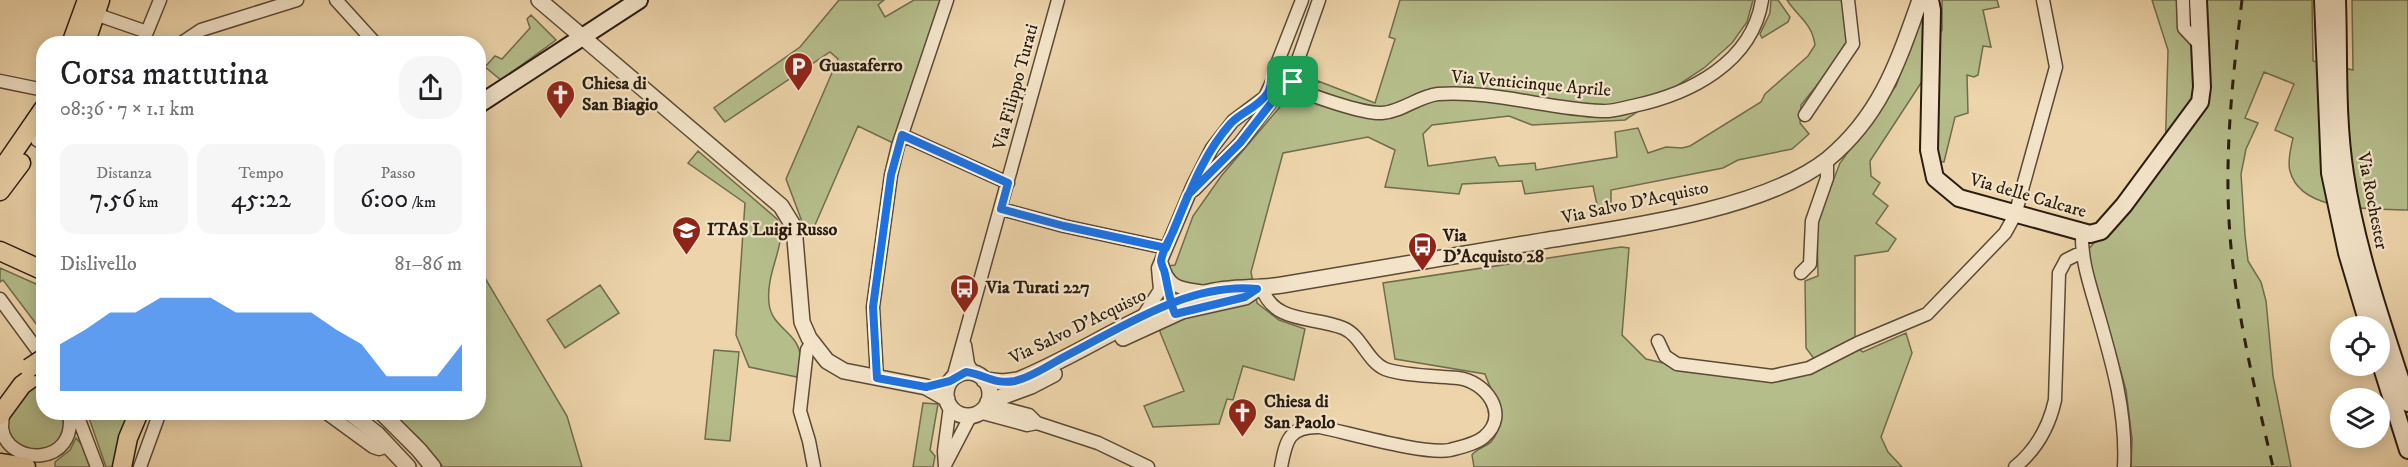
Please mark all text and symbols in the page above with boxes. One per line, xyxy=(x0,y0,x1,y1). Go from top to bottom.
street label: Via Filippo Turati xyxy=(988,22,1043,153)
parking icon: Guastaferro xyxy=(782,50,814,92)
text: Corsa mattutina xyxy=(60,54,269,95)
place label: Guastaferro xyxy=(819,55,903,77)
button: share xyxy=(399,56,462,119)
pin xyxy=(1267,56,1318,107)
icon: arrive xyxy=(1276,65,1309,98)
street label: Via Venticinque Aprile xyxy=(1449,66,1612,102)
place label: Chiesa di San Biagio xyxy=(582,73,658,116)
church icon: Chiesa di San Biagio xyxy=(545,78,577,120)
text: 08:36 · 7 × 1.1 km xyxy=(60,97,195,122)
street label: Via Rochester xyxy=(2352,150,2392,252)
text: Distanza xyxy=(96,163,152,183)
text: Tempo xyxy=(239,163,283,183)
text: Passo xyxy=(381,163,415,183)
street label: Via delle Calcare xyxy=(1966,169,2089,223)
street label: Via Salvo D'Acquisto xyxy=(1559,177,1711,230)
text: 7.56 xyxy=(89,183,135,216)
text: 45:22 xyxy=(231,183,291,216)
text: 6:00 xyxy=(360,183,408,216)
text: km xyxy=(135,192,159,212)
text: /km xyxy=(408,192,436,212)
school or university icon: ITAS Luigi Russo xyxy=(670,214,702,256)
place label: ITAS Luigi Russo xyxy=(707,219,838,241)
place label: Via D'Acquisto 28 xyxy=(1442,225,1544,268)
bus stop icon: Via D'Acquisto 28 xyxy=(1406,230,1438,272)
text: Dislivello xyxy=(60,252,137,277)
text: 81–86 m xyxy=(394,252,462,277)
bus stop icon: Via Turati 227 xyxy=(949,272,981,314)
place label: Via Turati 227 xyxy=(985,277,1090,299)
street label: Via Salvo D'Acquisto xyxy=(1005,284,1150,370)
map controls xyxy=(2330,316,2390,448)
button: locate xyxy=(2330,316,2390,376)
button: layers xyxy=(2330,388,2390,448)
place label: Chiesa di San Paolo xyxy=(1264,391,1335,434)
church icon: Chiesa di San Paolo xyxy=(1227,396,1259,438)

